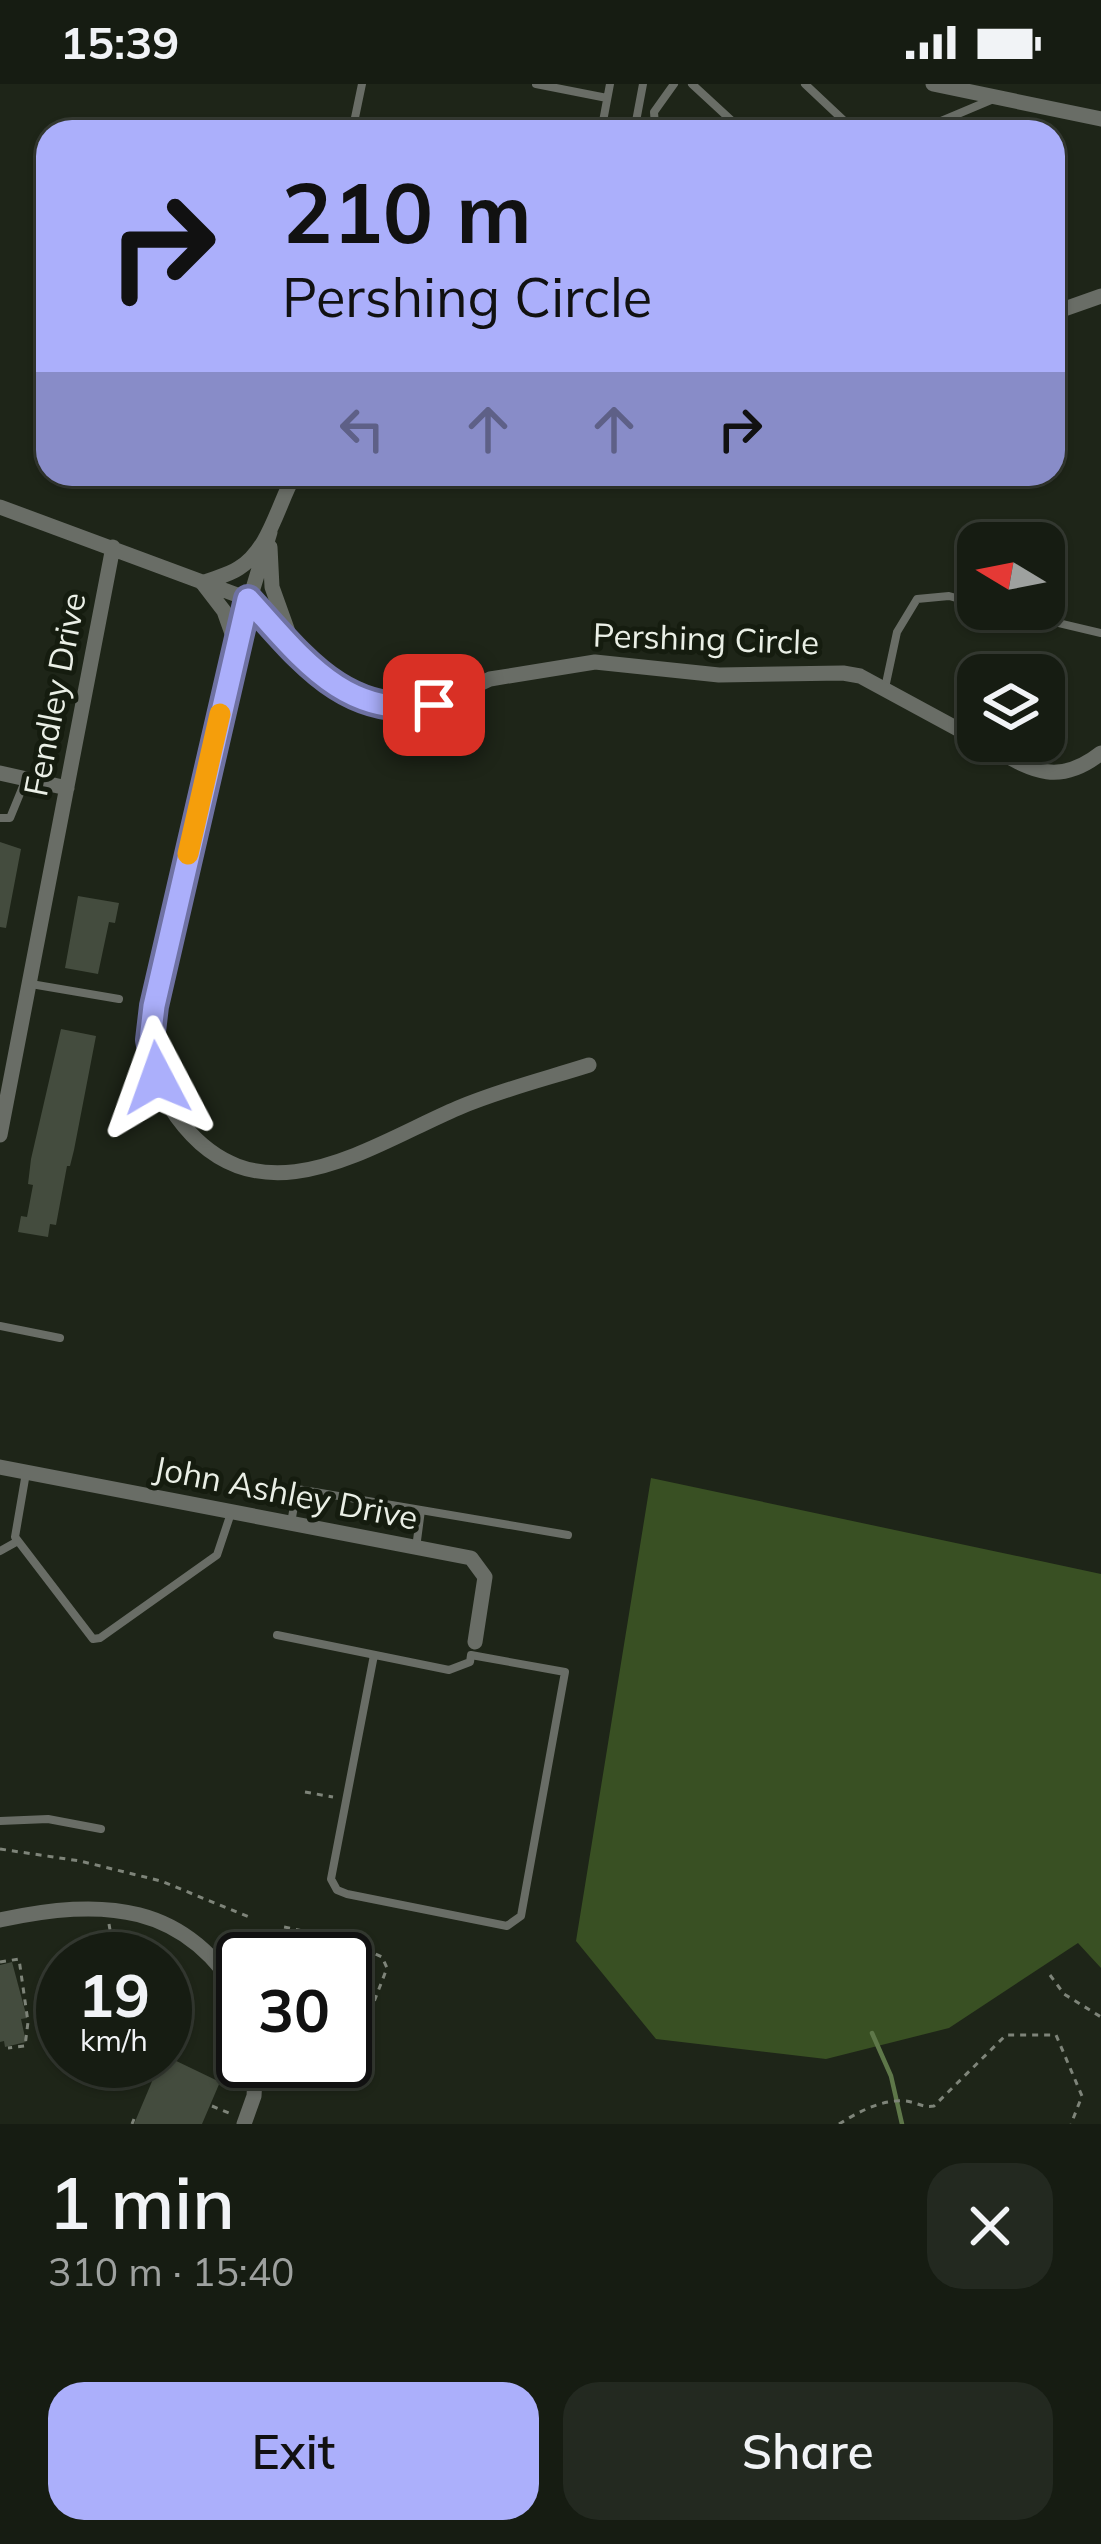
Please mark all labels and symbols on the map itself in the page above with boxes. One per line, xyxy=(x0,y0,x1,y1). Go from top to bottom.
north arrow xyxy=(957,522,1065,630)
street label: Fendley Drive xyxy=(14,589,94,799)
street label: Pershing Circle xyxy=(592,614,820,662)
pin xyxy=(383,654,485,756)
position arrow xyxy=(94,1015,220,1141)
street label: John Ashley Drive xyxy=(150,1446,422,1538)
speed limit sign: 30 xyxy=(216,1932,372,2088)

